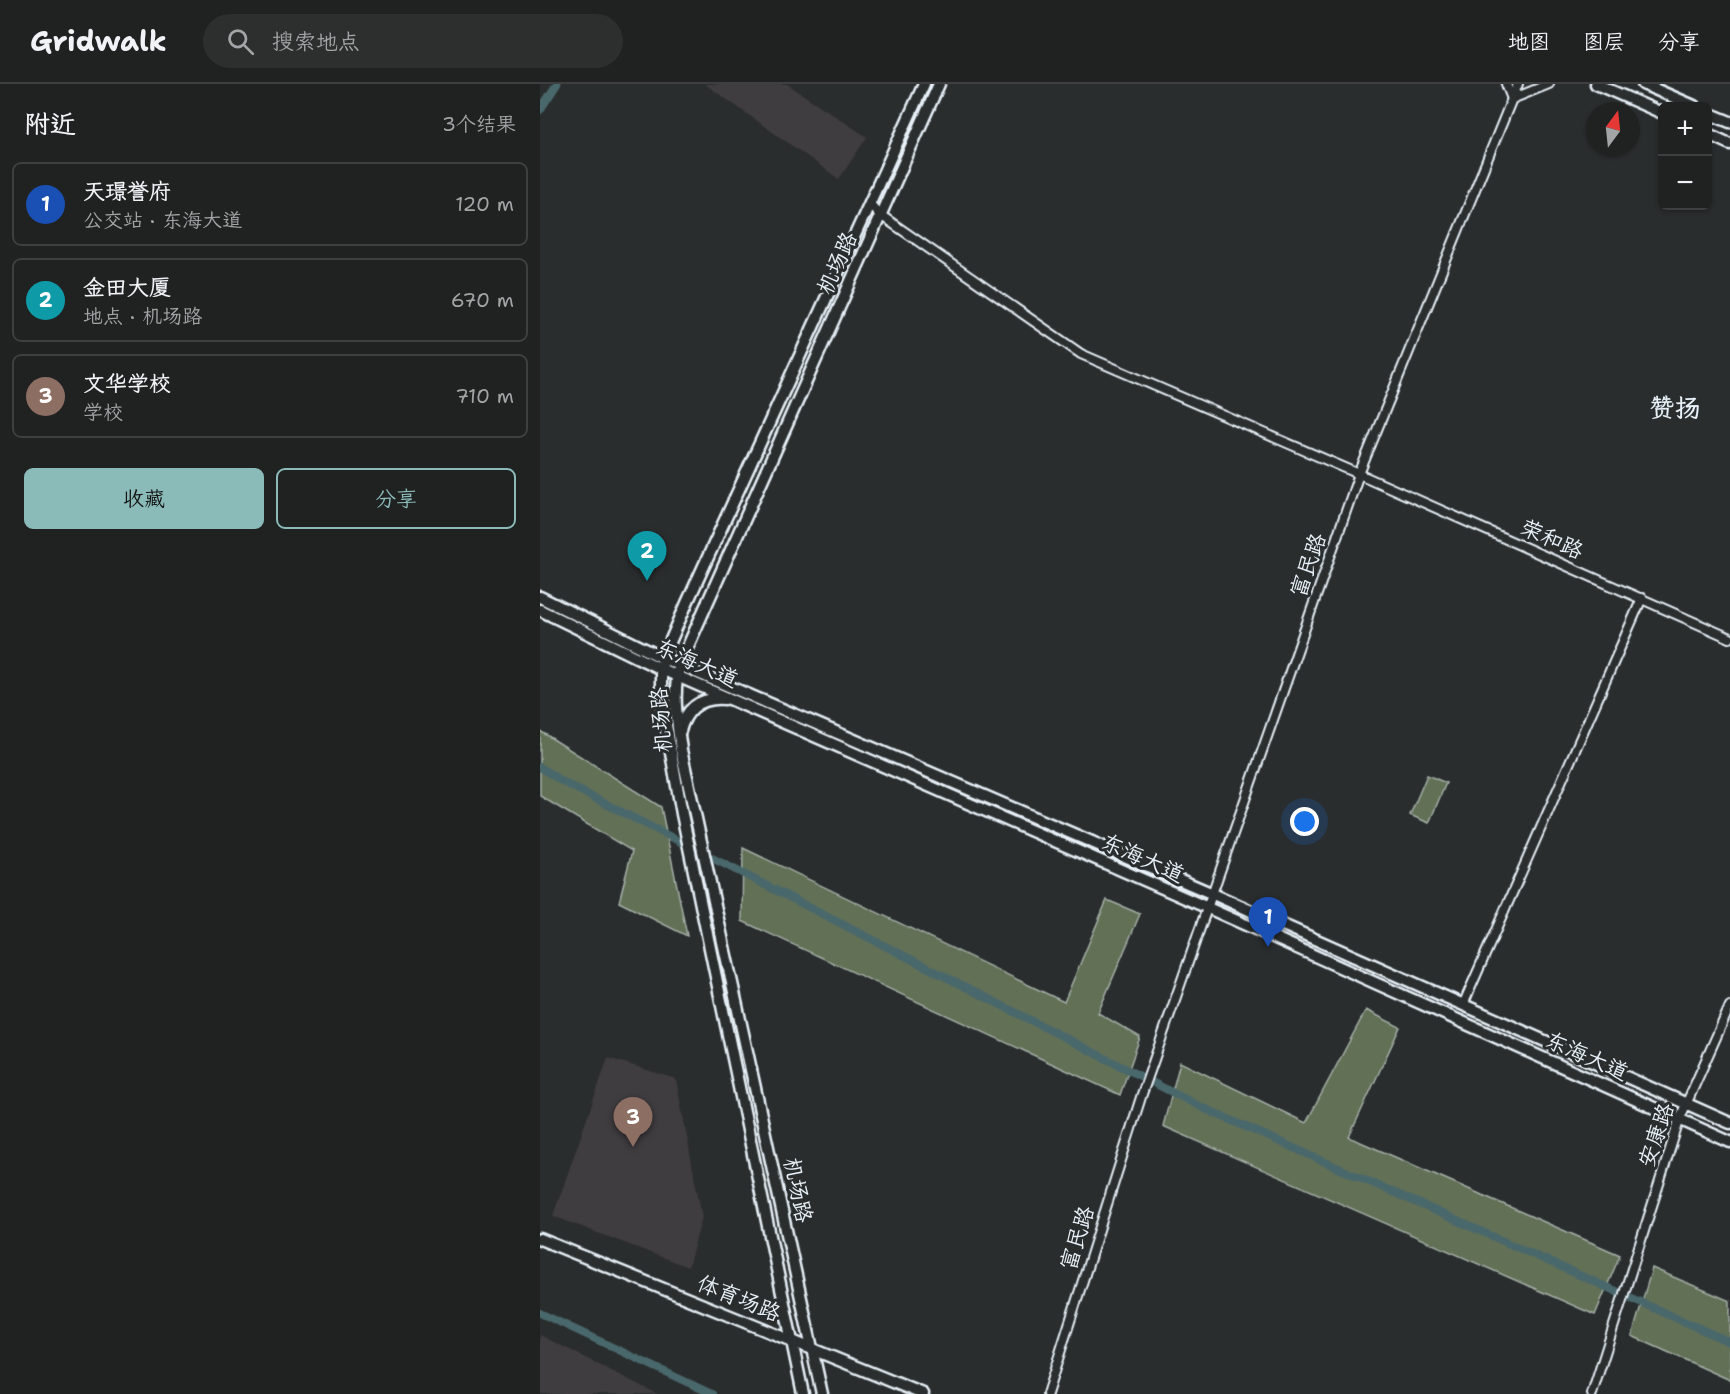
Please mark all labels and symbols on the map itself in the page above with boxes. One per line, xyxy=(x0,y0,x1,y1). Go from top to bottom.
north arrow xyxy=(1586,102,1640,156)
street label: 机场路 xyxy=(810,227,864,299)
district label: 赞扬 xyxy=(1649,390,1701,425)
street label: 荣和路 xyxy=(1516,512,1588,566)
street label: 富民路 xyxy=(1284,529,1332,601)
pin: 2 xyxy=(628,532,666,581)
street label: 东海大道 xyxy=(651,632,743,694)
street label: 机场路 xyxy=(644,686,678,754)
your location xyxy=(1290,807,1319,836)
street label: 东海大道 xyxy=(1097,827,1189,889)
pin: 1 xyxy=(1248,898,1288,947)
street label: 东海大道 xyxy=(1541,1025,1633,1087)
pin: 3 xyxy=(614,1098,652,1147)
street label: 安康路 xyxy=(1632,1099,1680,1171)
street label: 机场路 xyxy=(777,1155,819,1225)
street label: 富民路 xyxy=(1053,1202,1101,1274)
street label: 体育场路 xyxy=(693,1268,785,1328)

